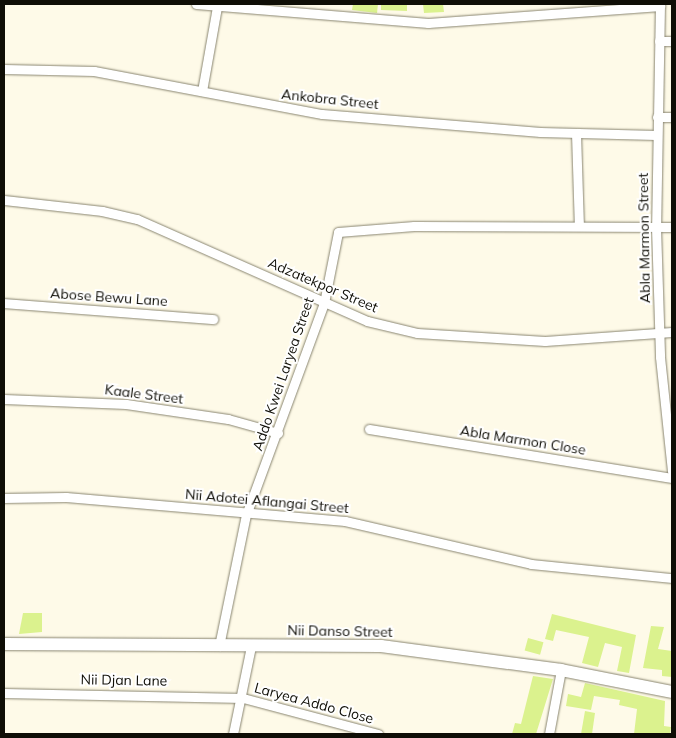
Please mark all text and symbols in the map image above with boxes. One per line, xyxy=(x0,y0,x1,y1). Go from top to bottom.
street label: Ankobra Street xyxy=(281,86,379,112)
street label: Abla Marmon Street xyxy=(634,173,654,303)
street label: Adzatekpor Street xyxy=(266,254,380,316)
street label: Abose Bewu Lane xyxy=(50,285,168,309)
street label: Addo Kwei Laryea Street xyxy=(249,295,317,453)
street label: Kaale Street xyxy=(104,381,184,407)
street label: Abla Marmon Close xyxy=(459,422,587,458)
street label: Nii Adotei Aflangai Street xyxy=(185,485,349,517)
street label: Nii Danso Street xyxy=(287,622,393,640)
street label: Nii Djan Lane xyxy=(81,671,167,689)
street label: Laryea Addo Close xyxy=(253,679,375,727)

